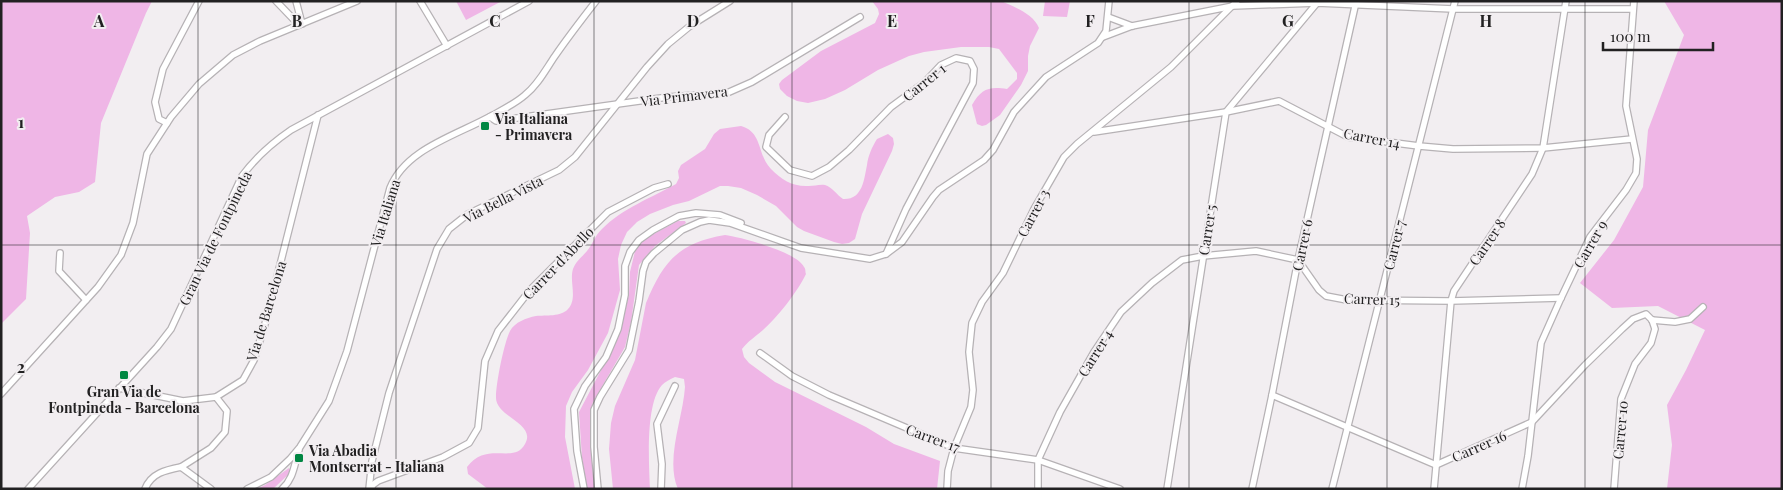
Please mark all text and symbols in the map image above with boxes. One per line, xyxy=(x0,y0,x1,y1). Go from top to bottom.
text: A xyxy=(93,10,105,31)
text: B xyxy=(292,10,303,31)
text: C xyxy=(489,10,501,31)
text: D xyxy=(687,10,699,31)
text: E xyxy=(887,10,897,31)
text: F xyxy=(1085,10,1095,31)
text: G xyxy=(1282,10,1294,31)
text: H xyxy=(1480,10,1493,31)
scale bar xyxy=(1603,20,1713,52)
text: 100 m xyxy=(1610,26,1651,46)
street label: Carrer 1 xyxy=(898,59,950,105)
street label: Via Primavera xyxy=(638,81,729,111)
place label: Via Italiana - Primavera xyxy=(494,109,573,144)
text: 1 xyxy=(18,111,24,132)
marker: Via Italiana - Primavera xyxy=(479,120,491,132)
street label: Carrer 14 xyxy=(1342,123,1402,153)
street label: Gran Via de Fontpineda xyxy=(174,168,256,308)
street label: Via Bella Vista xyxy=(459,171,546,228)
street label: Via Italiana xyxy=(365,177,404,250)
street label: Carrer 3 xyxy=(1012,186,1054,240)
street label: Carrer 5 xyxy=(1194,203,1220,257)
street label: Carrer 8 xyxy=(1464,215,1510,269)
street label: Carrer 6 xyxy=(1287,217,1317,273)
street label: Carrer 9 xyxy=(1569,217,1611,271)
street label: Carrer 7 xyxy=(1379,218,1409,272)
street label: Carrer d'Abello xyxy=(518,222,598,304)
street label: Via de Barcelona xyxy=(241,259,290,364)
street label: Carrer 15 xyxy=(1344,289,1401,309)
street label: Carrer 4 xyxy=(1073,326,1117,380)
text: 2 xyxy=(17,356,25,377)
marker: Gran Via de Fontpineda - Barcelona xyxy=(118,369,130,381)
place label: Gran Via de Fontpineda - Barcelona xyxy=(48,382,201,417)
street label: Carrer 10 xyxy=(1608,400,1632,460)
street label: Carrer 17 xyxy=(903,419,963,457)
street label: Carrer 16 xyxy=(1449,426,1509,466)
place label: Via Abadia Montserrat - Italiana xyxy=(308,441,445,476)
marker: Via Abadia Montserrat - Italiana xyxy=(293,452,305,464)

